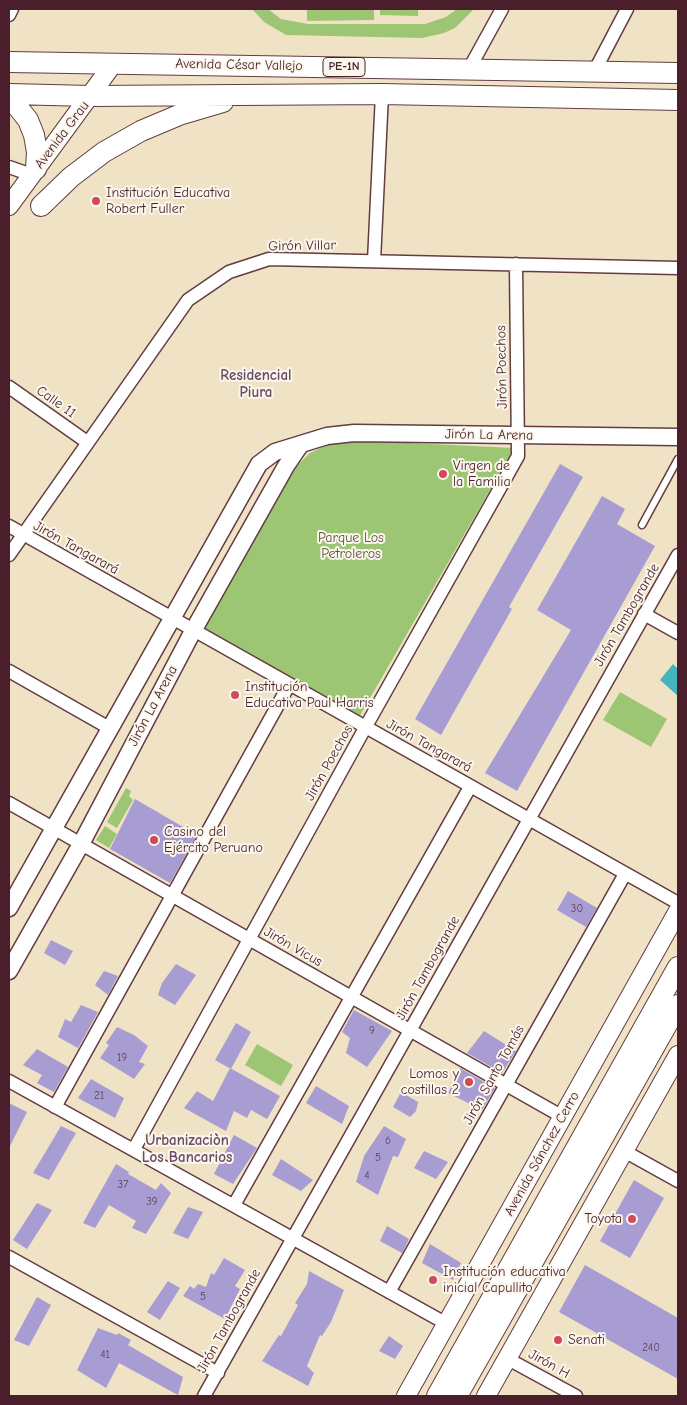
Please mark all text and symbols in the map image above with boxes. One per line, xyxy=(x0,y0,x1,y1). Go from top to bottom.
street label: Avenida César Vallejo xyxy=(175,55,303,75)
road number: PE-1N xyxy=(323,58,365,76)
street label: Avenida Grau xyxy=(31,98,93,172)
place label: Institución Educativa Robert Fuller xyxy=(106,185,230,218)
marker: Institución Educativa Robert Fuller xyxy=(90,195,102,207)
street label: Girón Villar xyxy=(268,237,336,255)
street label: Jirón Poechos xyxy=(493,325,511,409)
district label: Residencial Piura xyxy=(220,367,292,402)
street label: Calle 11 xyxy=(33,382,79,422)
street label: Jirón La Arena xyxy=(445,426,533,444)
place label: Virgen de la Familia xyxy=(453,458,511,491)
marker: Virgen de la Familia xyxy=(437,468,449,480)
street label: Jirón Tangarará xyxy=(30,518,122,578)
park label: Parque Los Petroleros xyxy=(318,530,384,562)
street label: Jirón Tambogrande xyxy=(591,560,663,670)
street label: Jirón La Arena xyxy=(125,663,181,749)
place label: Institución Educativa Paul Harris xyxy=(245,679,373,712)
marker: Institución Educativa Paul Harris xyxy=(229,689,241,701)
street label: Jirón Tangarará xyxy=(383,716,475,776)
street label: Jirón Poechos xyxy=(301,722,357,804)
place label: Casino del Ejército Peruano xyxy=(164,824,263,856)
marker: Casino del Ejército Peruano xyxy=(148,834,160,846)
house number: 30 xyxy=(571,902,583,916)
street label: Jirón Tambogrande xyxy=(392,913,464,1023)
street label: Jirón Vicus xyxy=(261,923,325,971)
street label: Jirón Santo Tomás xyxy=(460,1022,528,1128)
house number: 9 xyxy=(369,1024,375,1038)
house number: 19 xyxy=(117,1051,127,1065)
place label: Lomos y costillas 2 xyxy=(401,1066,459,1098)
marker: Lomos y costillas 2 xyxy=(463,1076,475,1088)
house number: 21 xyxy=(94,1089,104,1103)
street label: Avenida Sánchez Cerro xyxy=(501,1089,583,1219)
district label: Urbanizaciòn Los Bancarios xyxy=(142,1132,232,1167)
house number: 6 xyxy=(385,1134,391,1148)
house number: 5 xyxy=(375,1151,381,1165)
house number: 4 xyxy=(364,1169,370,1183)
house number: 37 xyxy=(118,1178,128,1192)
house number: 39 xyxy=(146,1195,158,1209)
place label: Toyota xyxy=(585,1211,622,1227)
marker: Toyota xyxy=(626,1213,638,1225)
place label: Institución educativa inicial Capullito xyxy=(443,1264,566,1296)
street label: Jirón Tambogrande xyxy=(193,1266,265,1376)
marker: Institución educativa inicial Capullito xyxy=(427,1274,439,1286)
house number: 5 xyxy=(200,1290,206,1304)
place label: Senati xyxy=(568,1332,605,1348)
marker: Senati xyxy=(552,1334,564,1346)
house number: 240 xyxy=(642,1341,660,1355)
street label: Jirón H xyxy=(525,1346,573,1382)
house number: 41 xyxy=(100,1348,110,1362)

